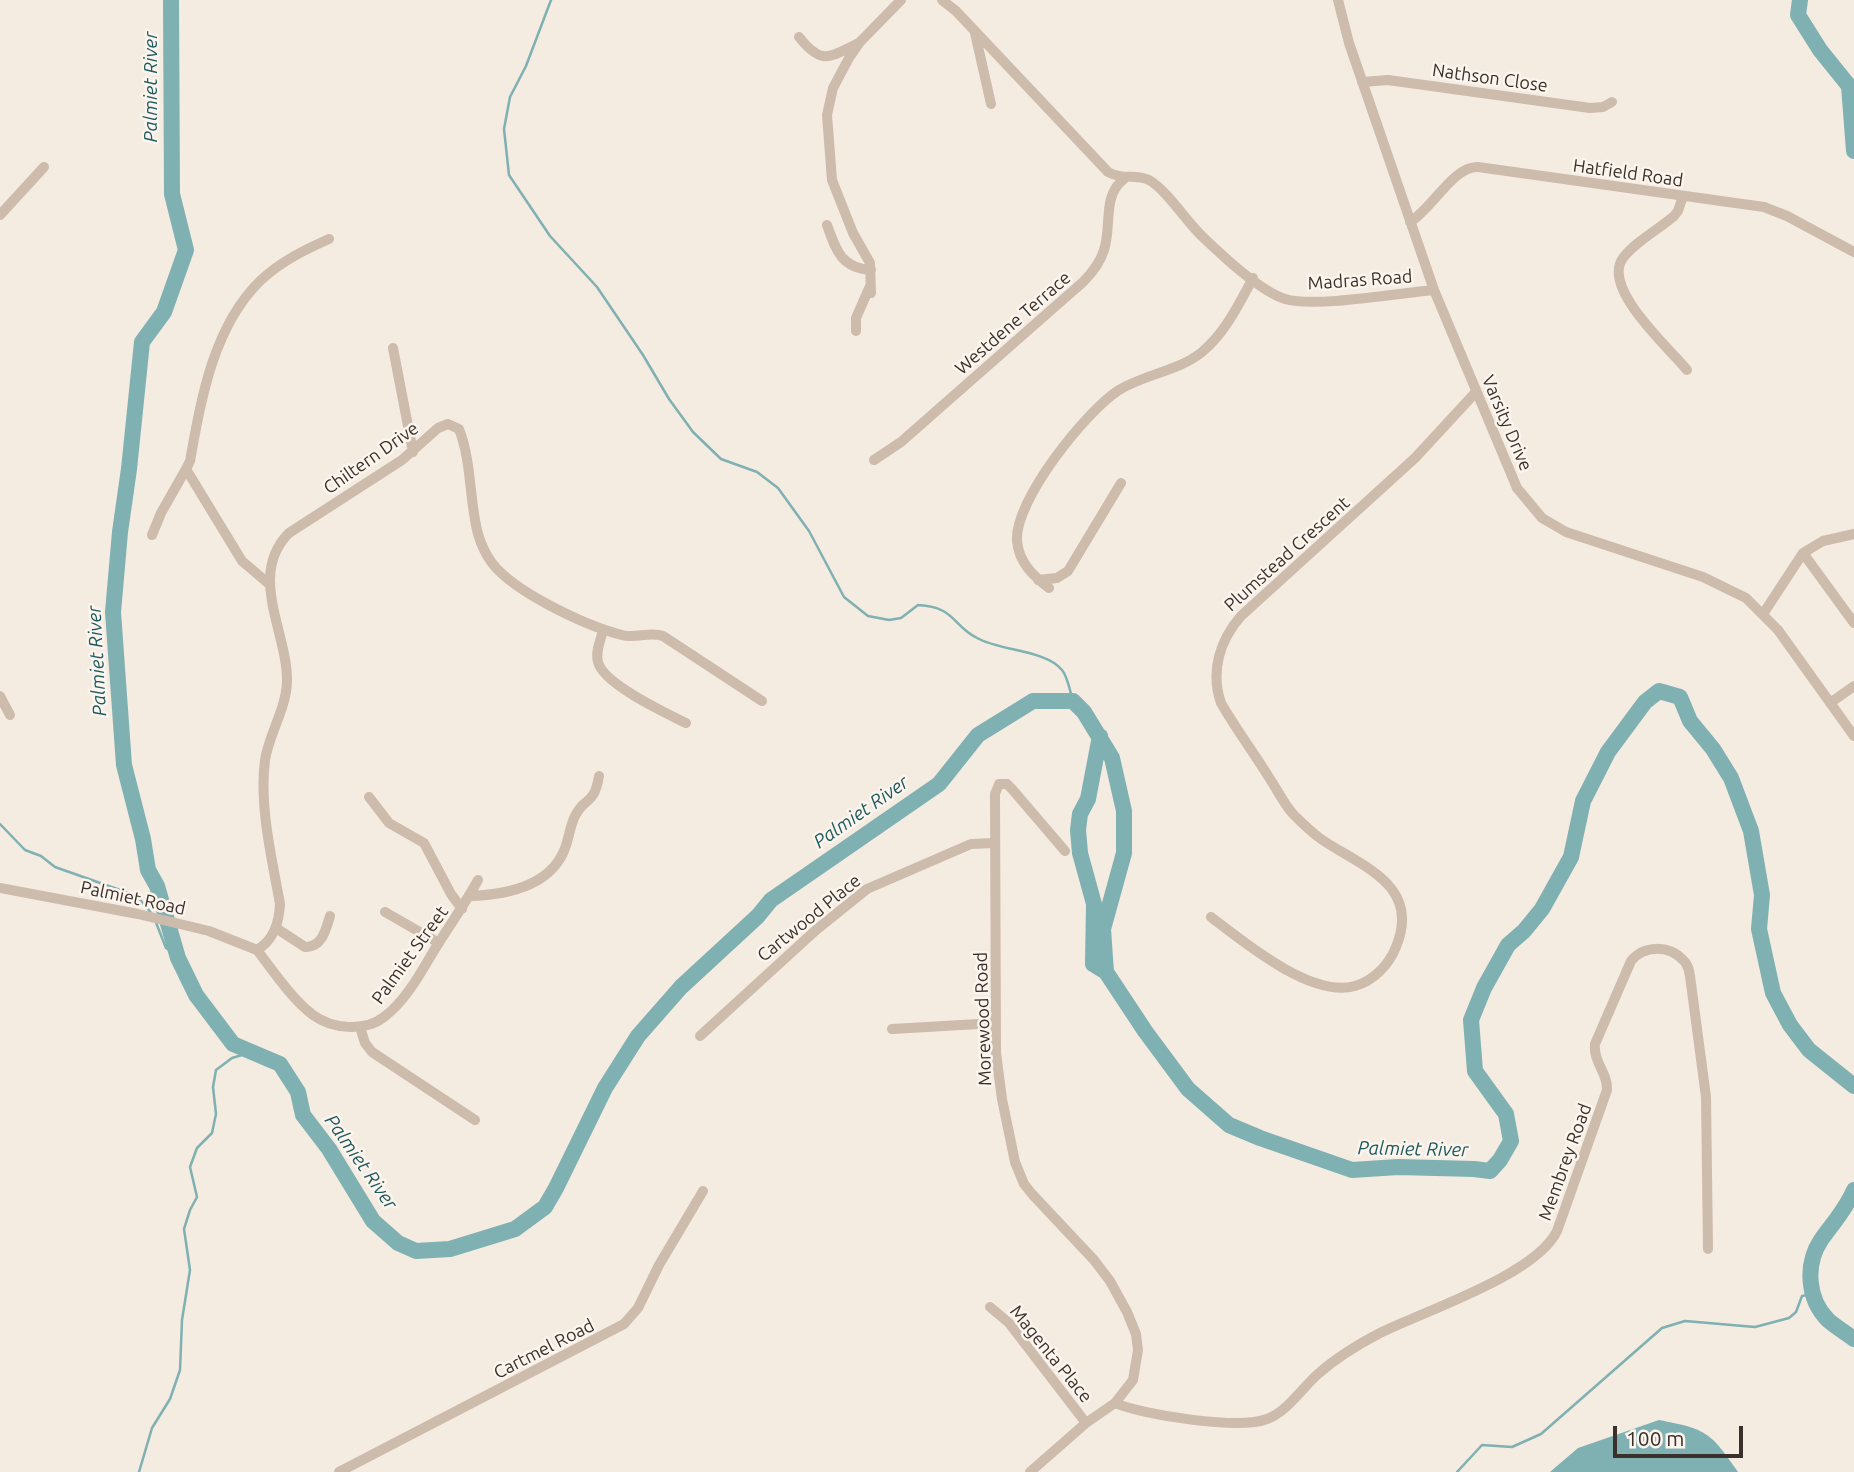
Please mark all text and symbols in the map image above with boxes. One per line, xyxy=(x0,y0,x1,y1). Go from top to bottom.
water label: Palmiet River xyxy=(140,32,162,142)
street label: Nathson Close xyxy=(1431,59,1549,97)
street label: Hatfield Road xyxy=(1572,155,1684,191)
street label: Madras Road xyxy=(1307,266,1413,294)
street label: Westdene Terrace xyxy=(951,267,1075,379)
street label: Varsity Drive xyxy=(1477,372,1537,474)
street label: Chiltern Drive xyxy=(319,417,423,499)
street label: Plumstead Crescent xyxy=(1220,492,1354,616)
water label: Palmiet River xyxy=(83,605,111,717)
water label: Palmiet River xyxy=(809,771,913,853)
street label: Cartwood Place xyxy=(753,870,865,966)
street label: Palmiet Road xyxy=(78,876,188,920)
street label: Palmiet Street xyxy=(367,902,453,1008)
street label: Morewood Road xyxy=(970,952,996,1086)
street label: Membrey Road xyxy=(1534,1101,1596,1223)
water label: Palmiet River xyxy=(320,1110,402,1214)
water label: Palmiet River xyxy=(1357,1137,1469,1161)
street label: Magenta Place xyxy=(1005,1301,1097,1407)
street label: Cartmel Road xyxy=(490,1314,598,1384)
scale bar xyxy=(1616,1412,1745,1456)
text: 100 m xyxy=(1626,1426,1684,1450)

